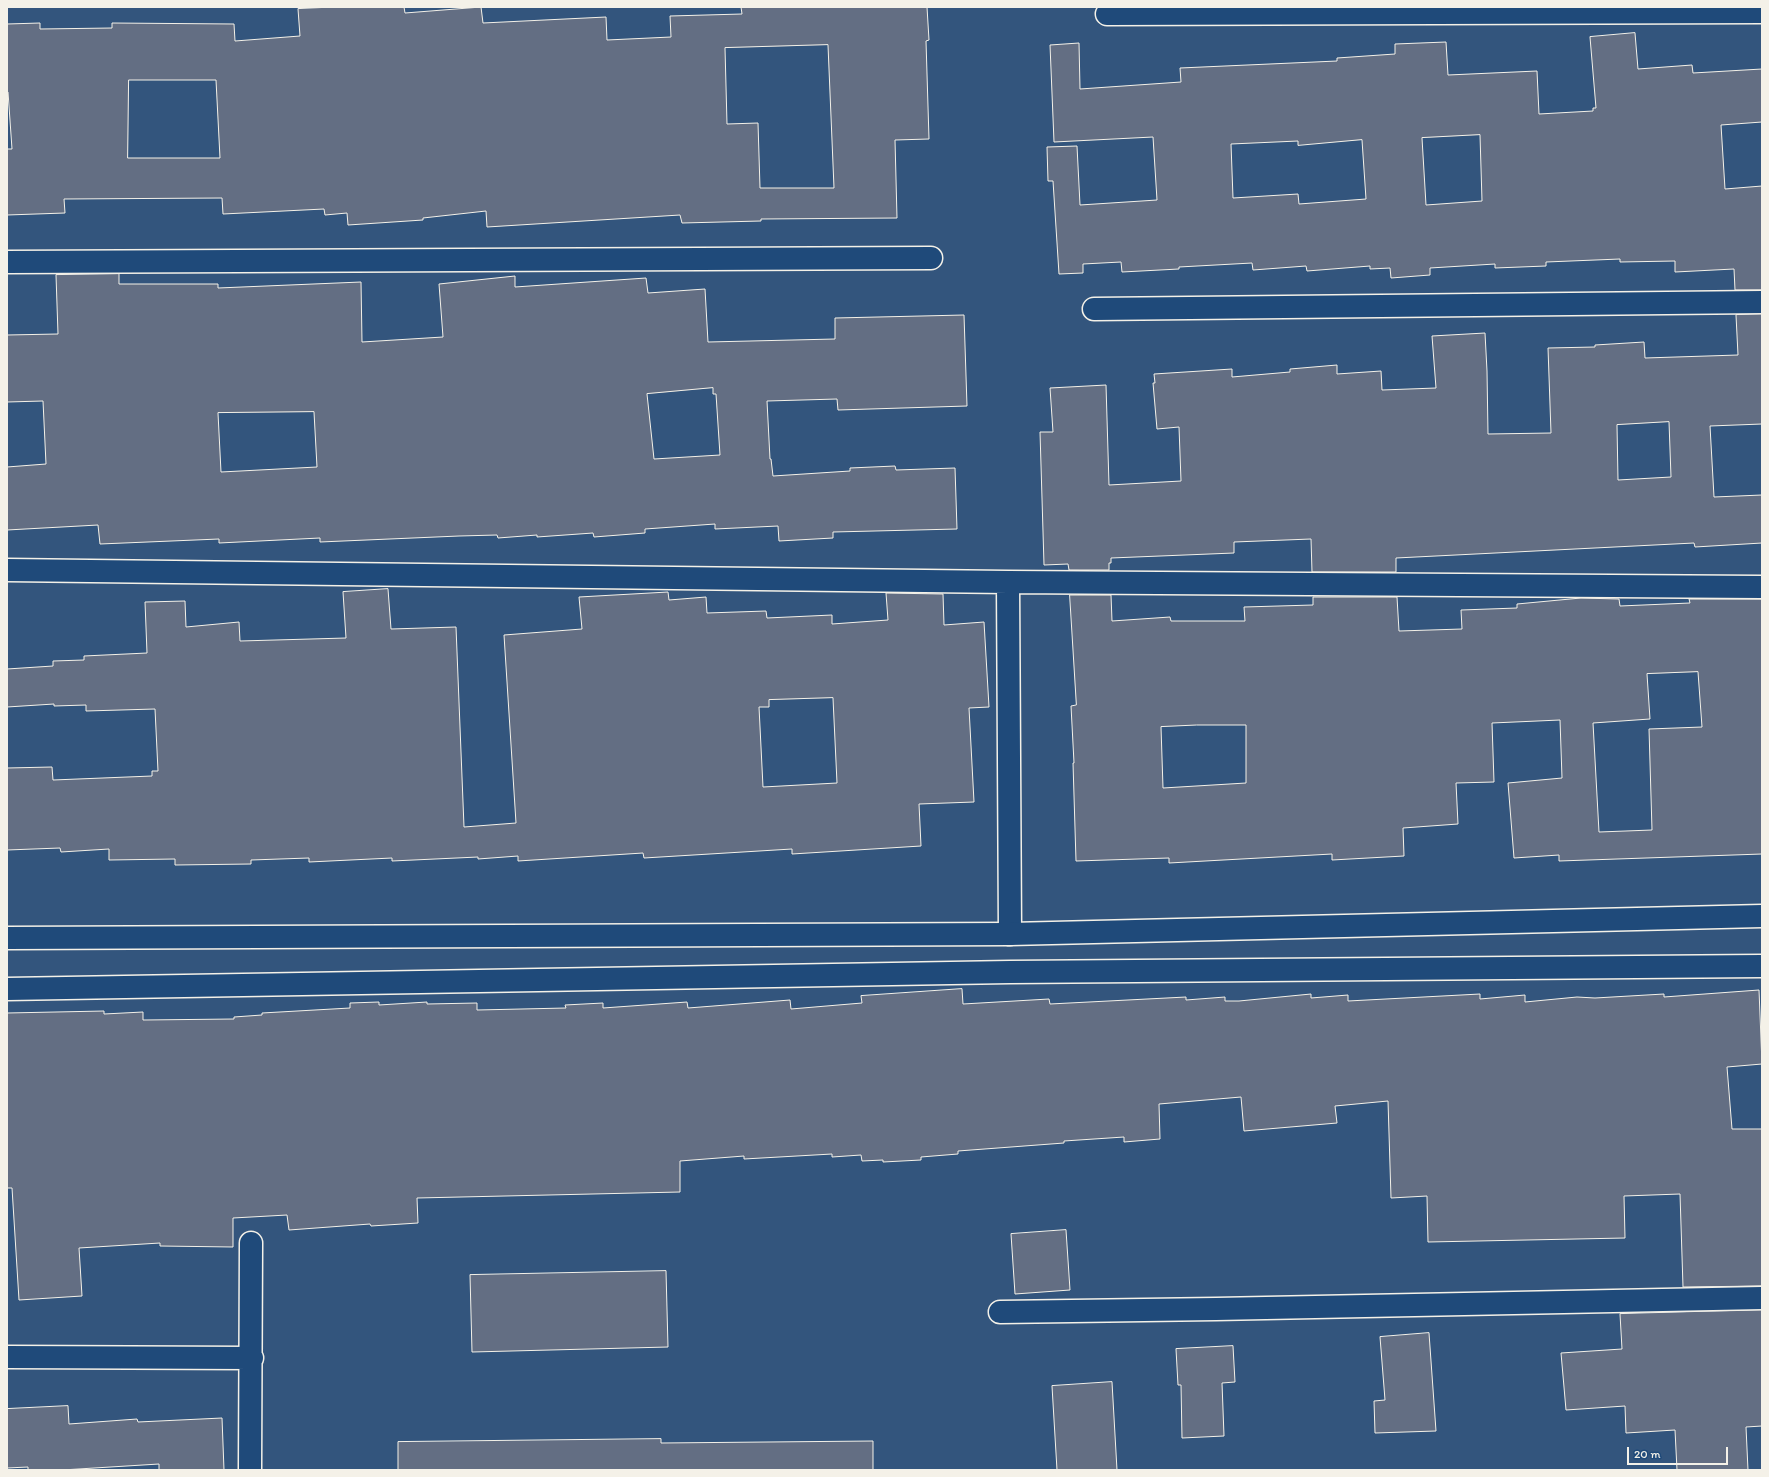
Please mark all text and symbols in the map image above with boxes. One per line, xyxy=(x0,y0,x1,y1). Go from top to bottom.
scale bar xyxy=(1629,1439,1730,1465)
text: 20 m xyxy=(1634,1447,1661,1461)

